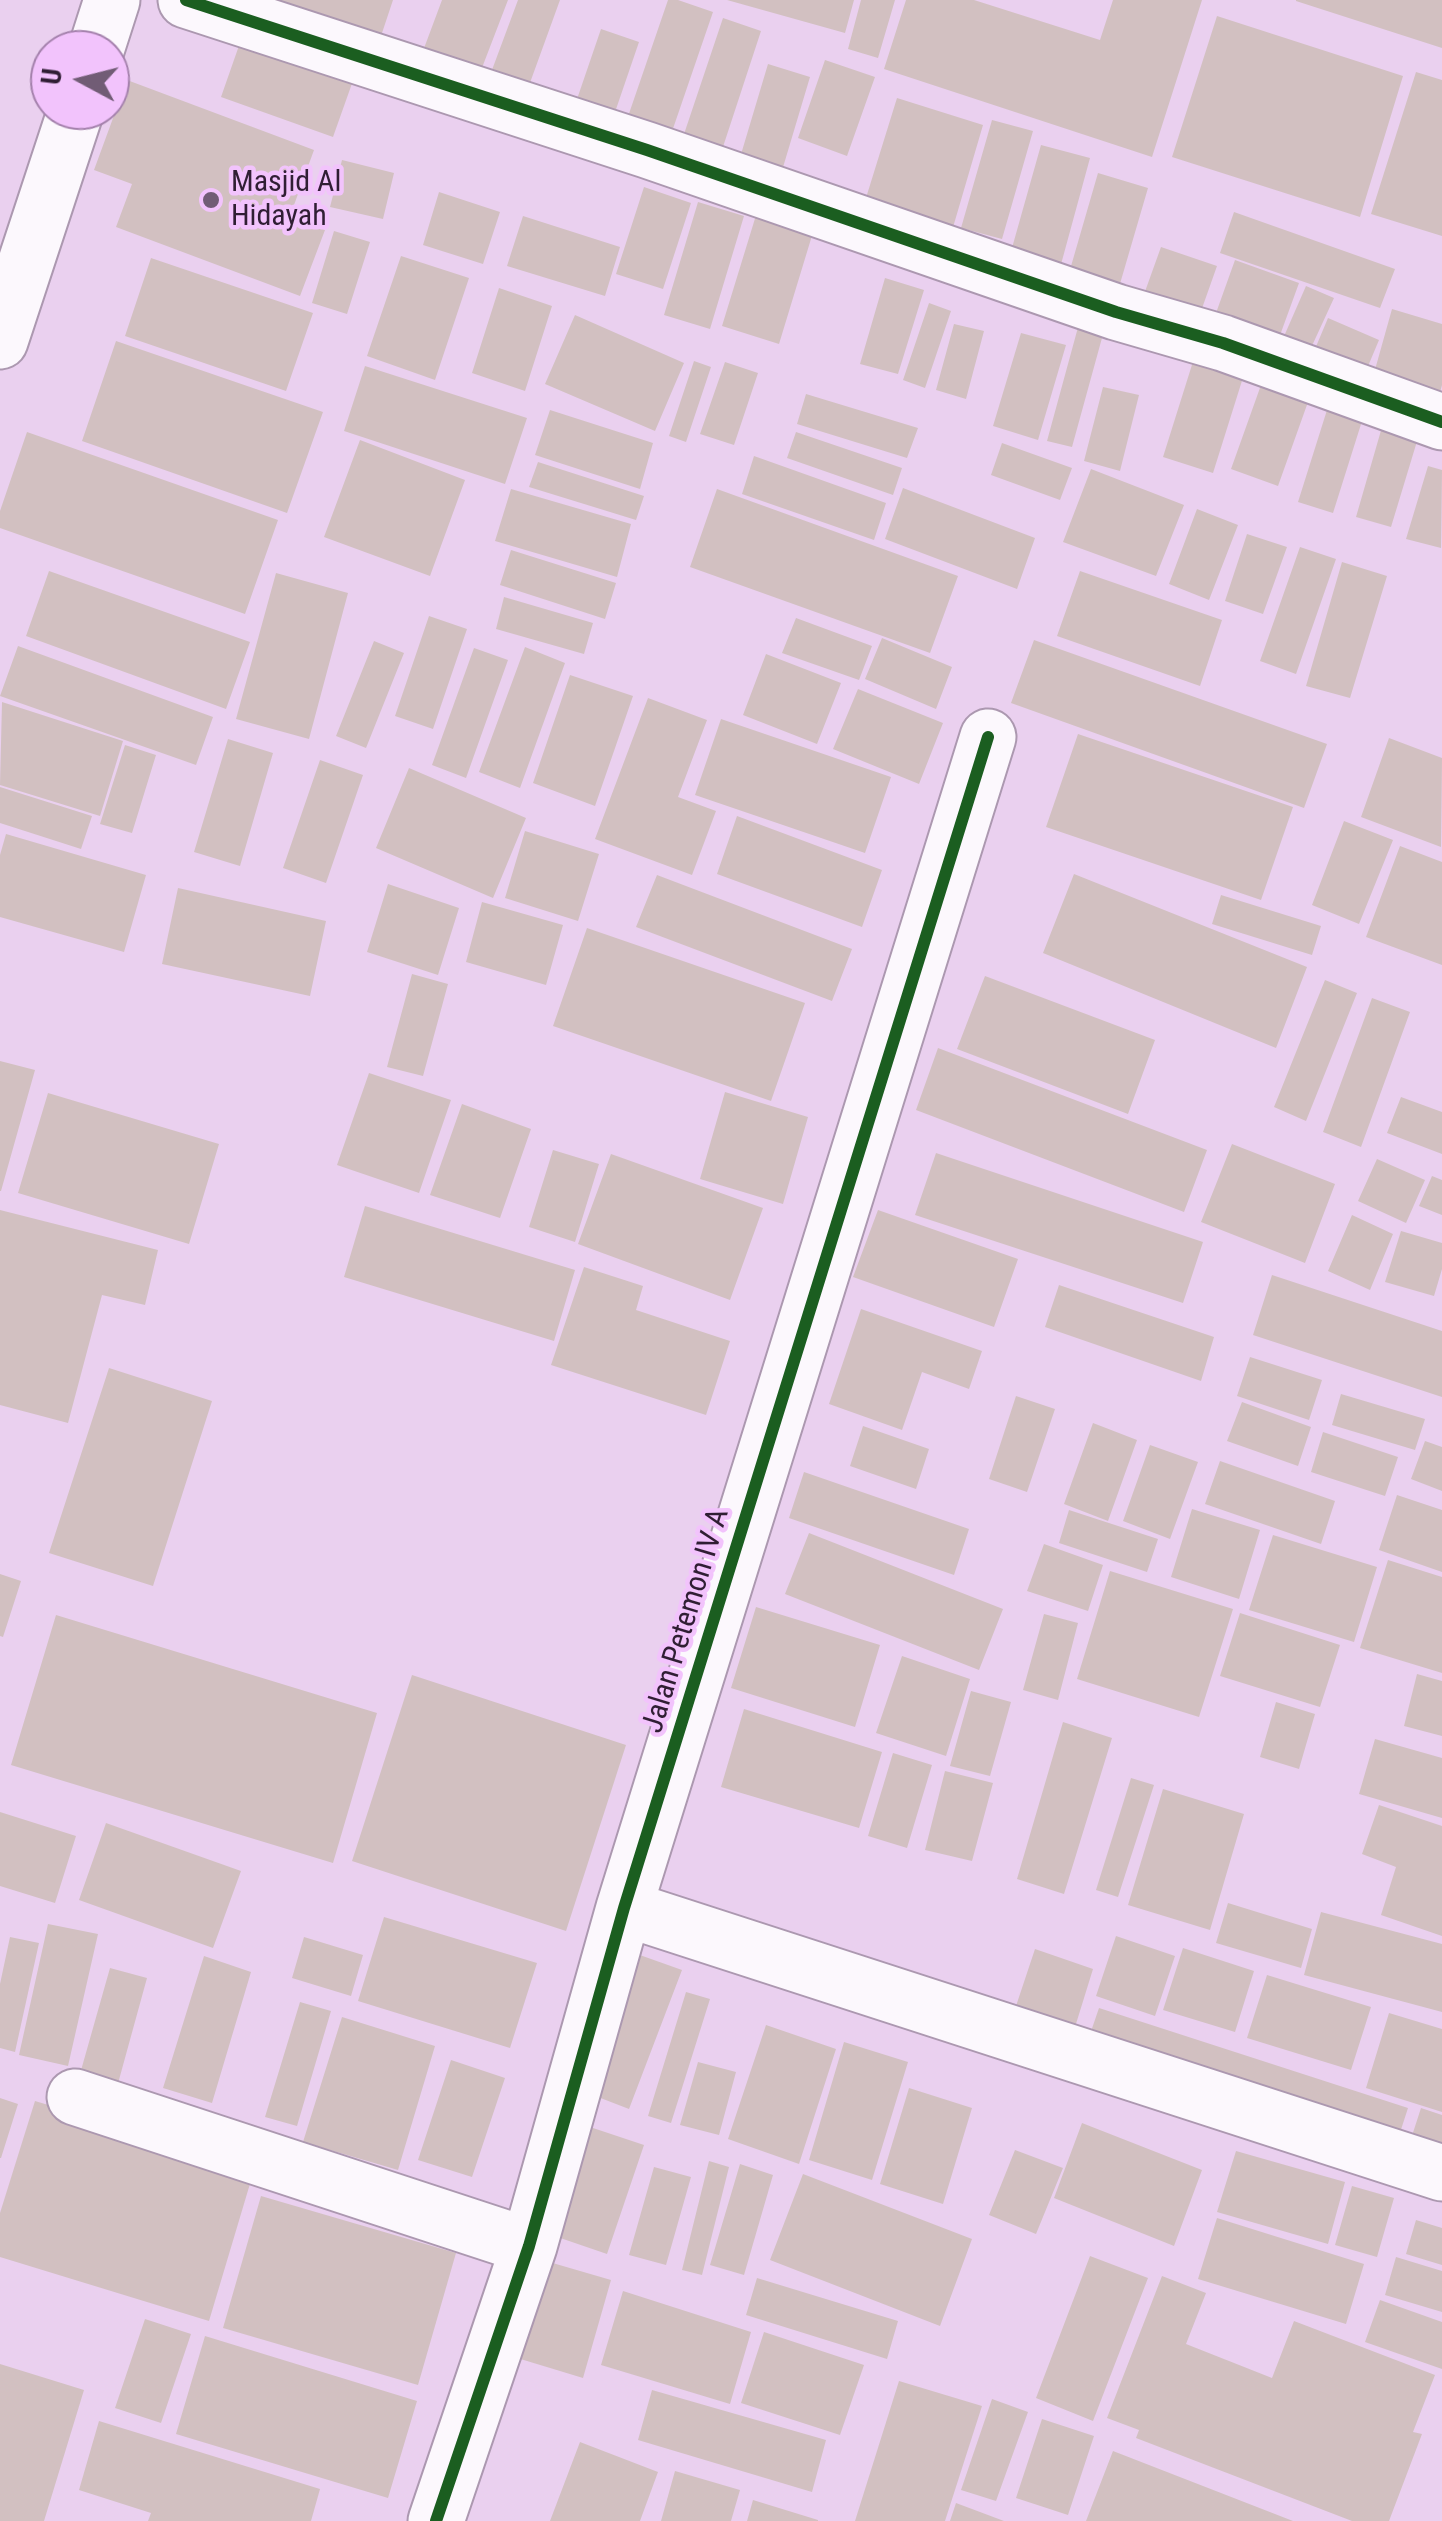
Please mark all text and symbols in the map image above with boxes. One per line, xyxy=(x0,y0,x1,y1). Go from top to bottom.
north arrow xyxy=(30,30,130,130)
text: U xyxy=(34,67,69,86)
place label: Masjid Al Hidayah xyxy=(231,165,341,236)
marker: Masjid Al Hidayah xyxy=(200,189,222,211)
street label: Jalan Petemon IV A xyxy=(636,1505,738,1737)

